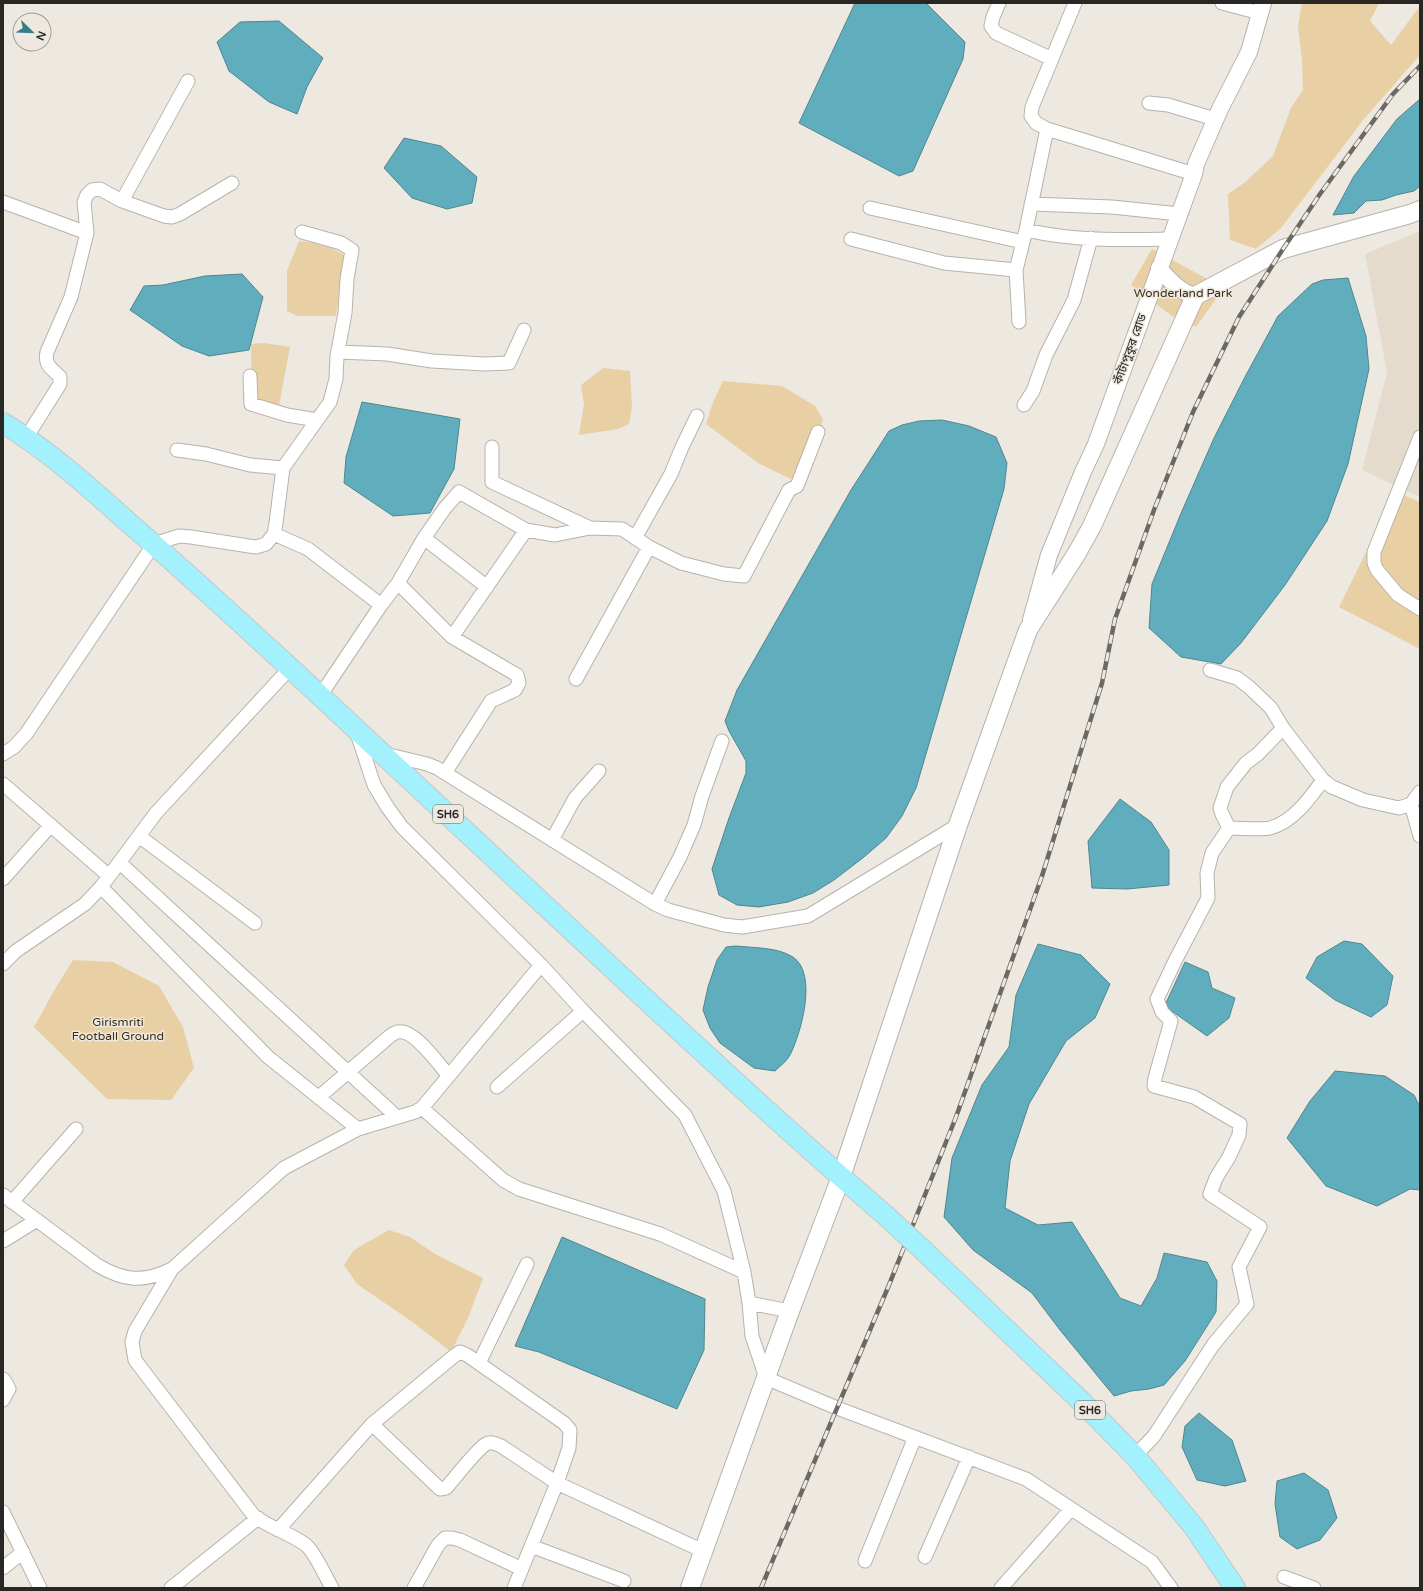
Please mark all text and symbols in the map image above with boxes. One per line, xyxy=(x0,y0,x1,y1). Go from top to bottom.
north arrow xyxy=(12,12,52,52)
text: N xyxy=(33,29,48,42)
park label: Wonderland Park xyxy=(1134,286,1233,300)
street label: কাঁটাপুকুর রোড xyxy=(1109,311,1150,388)
road number: SH6 xyxy=(433,805,463,823)
park label: Girismriti Football Ground xyxy=(72,1015,164,1043)
road number: SH6 xyxy=(1075,1401,1105,1419)

